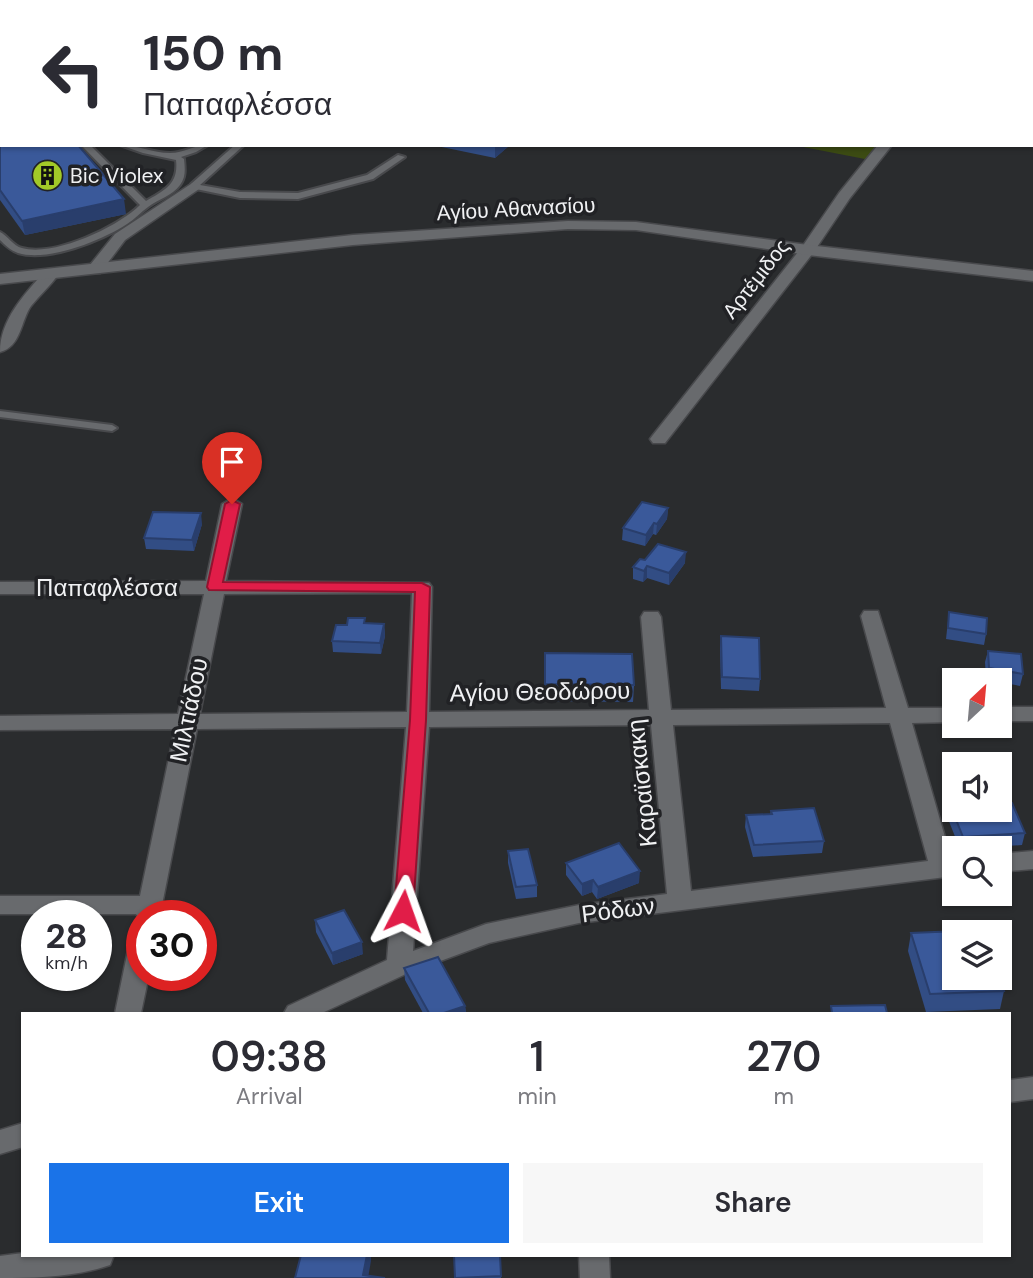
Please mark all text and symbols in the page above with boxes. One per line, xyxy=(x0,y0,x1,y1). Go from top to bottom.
text: 150 m xyxy=(143,21,283,85)
icon: left xyxy=(28,28,119,119)
text: Παπαφλέσσα xyxy=(143,83,332,125)
building icon: Bic Violex xyxy=(30,159,64,193)
place label: Bic Violex xyxy=(70,162,163,190)
street label: Αγίου Αθανασίου xyxy=(436,191,596,227)
street label: Αρτέμιδος xyxy=(716,234,796,324)
pin xyxy=(202,432,262,504)
icon: arrive xyxy=(213,443,251,481)
street label: Παπαφλέσσα xyxy=(36,572,178,603)
street label: Μιλτιάδου xyxy=(162,655,215,765)
north arrow xyxy=(942,668,1012,738)
map controls xyxy=(942,668,1012,990)
street label: Αγίου Θεοδώρου xyxy=(449,674,631,709)
street label: Καραϊσκακη xyxy=(619,718,664,848)
button: sound xyxy=(942,752,1012,822)
button: search xyxy=(942,836,1012,906)
position arrow xyxy=(366,874,440,948)
street label: Ρόδων xyxy=(580,890,656,929)
speed limit sign: 30 xyxy=(126,900,217,991)
text: 28 xyxy=(45,913,88,959)
button: layers xyxy=(942,920,1012,990)
text: km/h xyxy=(45,951,88,975)
text: 09:38 xyxy=(211,1029,328,1084)
text: 1 xyxy=(530,1029,544,1084)
text: 270 xyxy=(746,1029,821,1084)
text: Arrival xyxy=(236,1081,303,1111)
text: min xyxy=(517,1081,557,1111)
text: m xyxy=(774,1081,794,1111)
button: Exit xyxy=(49,1163,509,1243)
button: Share xyxy=(523,1163,983,1243)

